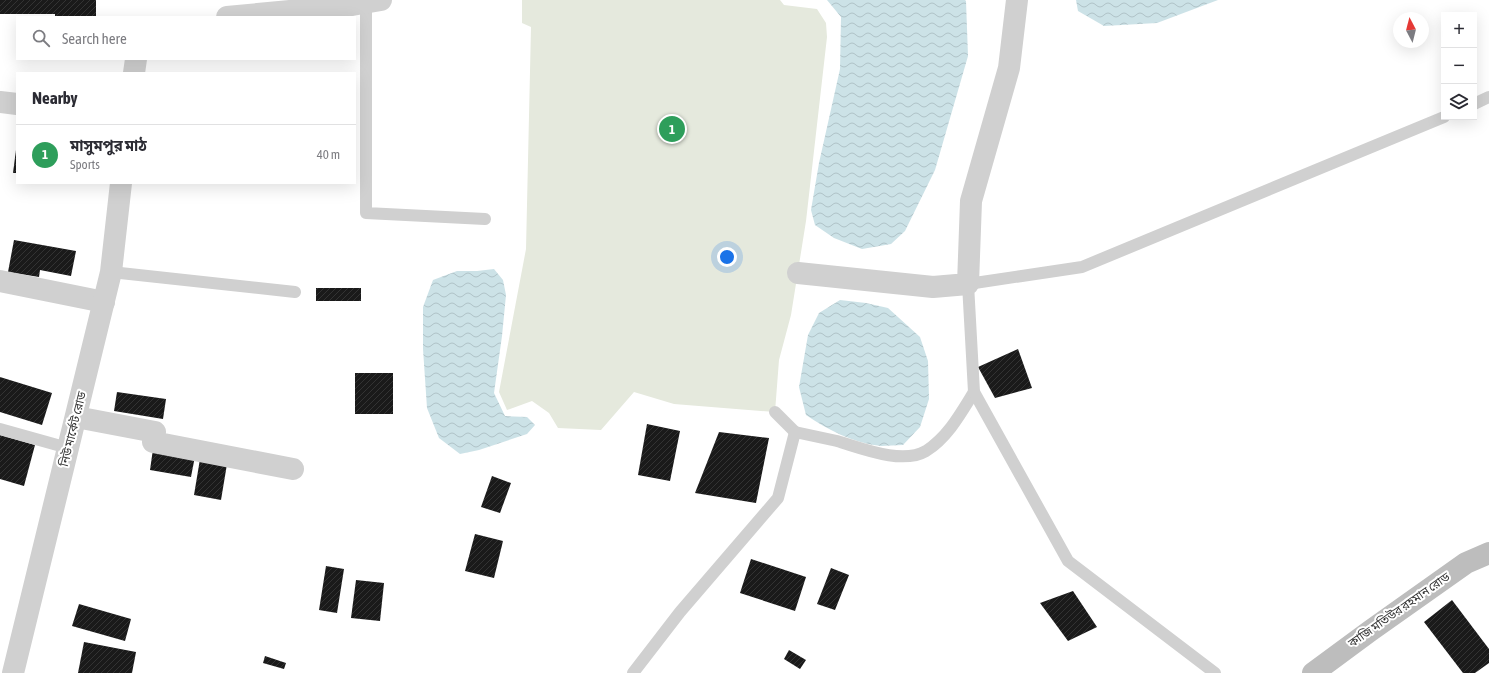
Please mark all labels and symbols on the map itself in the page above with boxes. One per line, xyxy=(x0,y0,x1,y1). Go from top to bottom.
north arrow xyxy=(1393,12,1429,48)
pin: 1 xyxy=(659,114,685,144)
your location xyxy=(717,247,737,267)
street label: নিউ মার্কেট রোড xyxy=(56,389,89,469)
street label: কাজি মতিউর রহমান রোড xyxy=(1344,569,1453,651)

